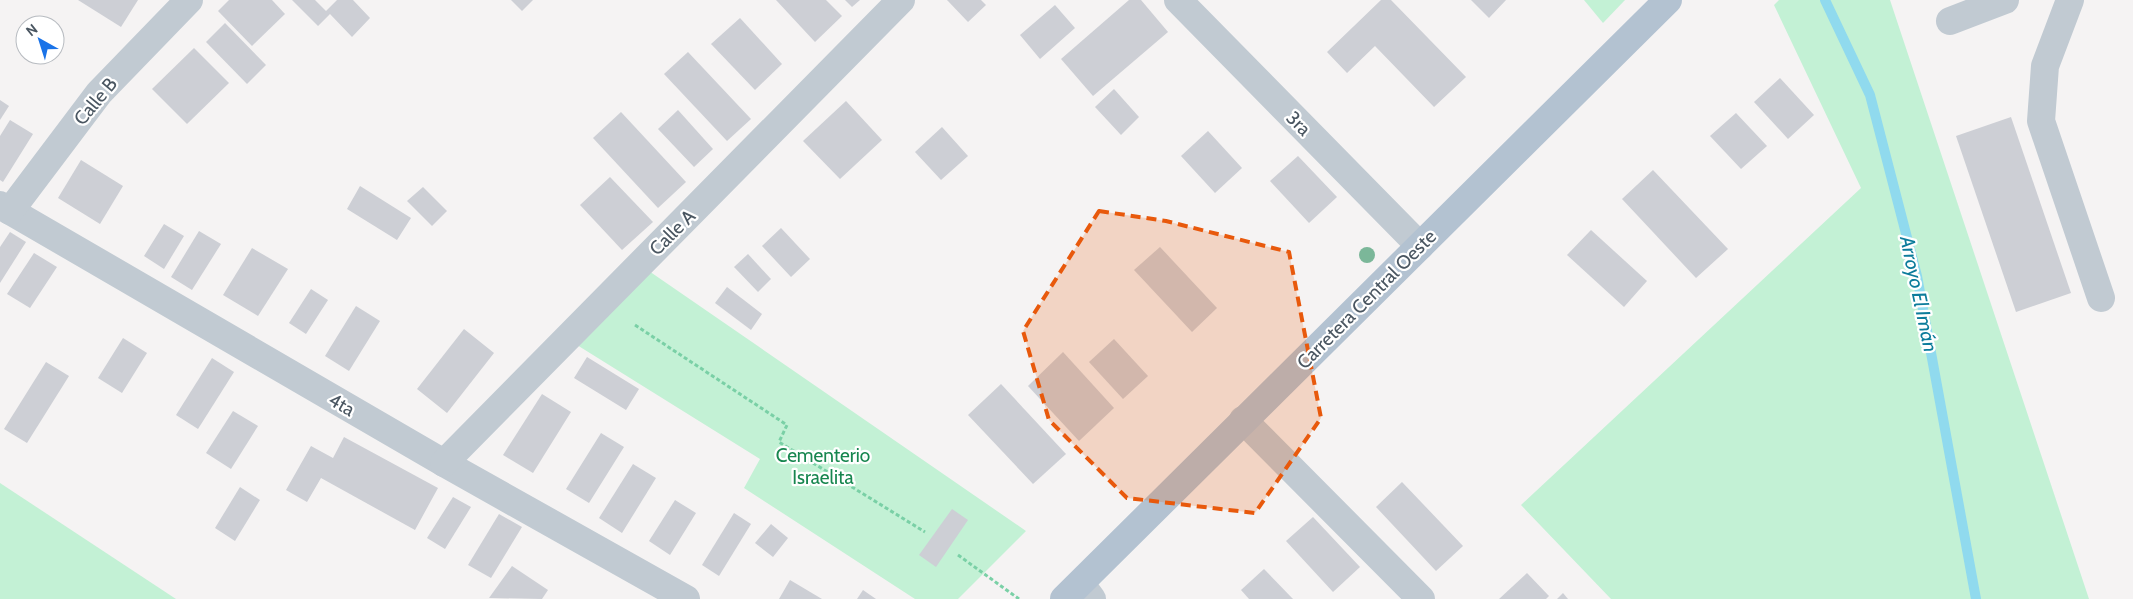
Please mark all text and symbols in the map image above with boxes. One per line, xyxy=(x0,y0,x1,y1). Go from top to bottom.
north arrow xyxy=(15,15,65,65)
text: N xyxy=(22,20,41,40)
street label: Calle B xyxy=(69,73,122,130)
street label: 3ra xyxy=(1282,106,1316,140)
street label: Calle A xyxy=(645,204,700,260)
street label: Carretera Central Oeste xyxy=(1292,225,1441,374)
water label: Arroyo El Imán xyxy=(1895,233,1943,354)
street label: 4ta xyxy=(325,388,359,421)
park label: Cementerio Israelita xyxy=(776,444,870,489)

